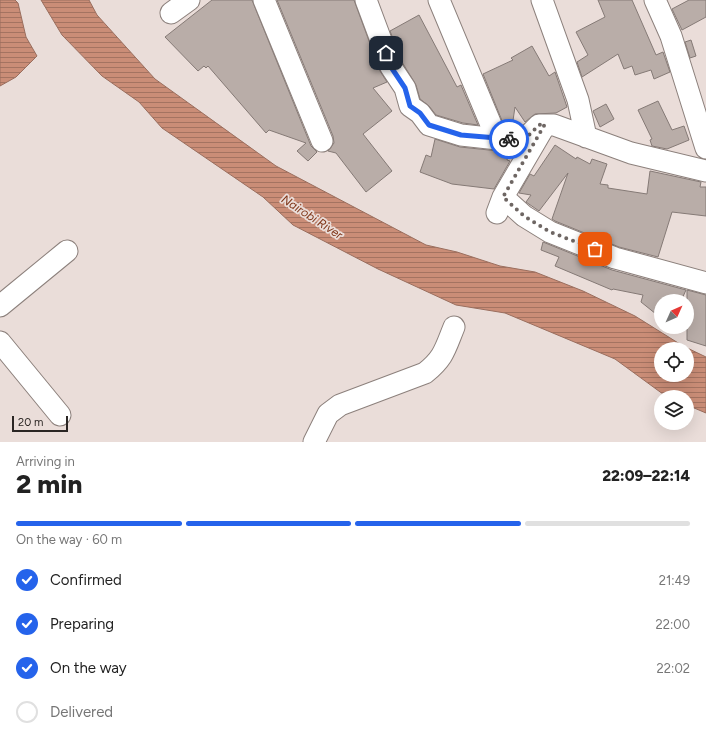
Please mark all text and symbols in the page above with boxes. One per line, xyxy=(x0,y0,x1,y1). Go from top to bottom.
pin xyxy=(369,36,403,70)
icon: home xyxy=(375,42,397,64)
courier xyxy=(489,119,529,159)
icon: bike xyxy=(498,128,520,150)
water label: Nairobi River xyxy=(279,192,346,242)
pin xyxy=(578,232,612,266)
icon: bag xyxy=(584,238,606,260)
north arrow xyxy=(654,294,694,334)
map controls xyxy=(654,294,694,430)
button: locate xyxy=(654,342,694,382)
button: layers xyxy=(654,390,694,430)
scale bar xyxy=(12,414,68,433)
text: 20 m xyxy=(18,416,43,429)
text: Arriving in xyxy=(16,454,75,469)
text: 22:09–22:14 xyxy=(602,467,690,485)
text: 2 min xyxy=(16,468,82,500)
text: On the way · 60 m xyxy=(16,532,122,547)
icon: check xyxy=(16,569,38,591)
text: Confirmed xyxy=(50,571,122,589)
text: 21:49 xyxy=(659,573,690,588)
icon: check xyxy=(16,613,38,635)
text: Preparing xyxy=(50,615,114,633)
text: 22:00 xyxy=(656,617,690,632)
icon: check xyxy=(16,657,38,679)
text: On the way xyxy=(50,659,127,677)
text: 22:02 xyxy=(657,661,690,676)
text: Delivered xyxy=(50,703,113,721)

